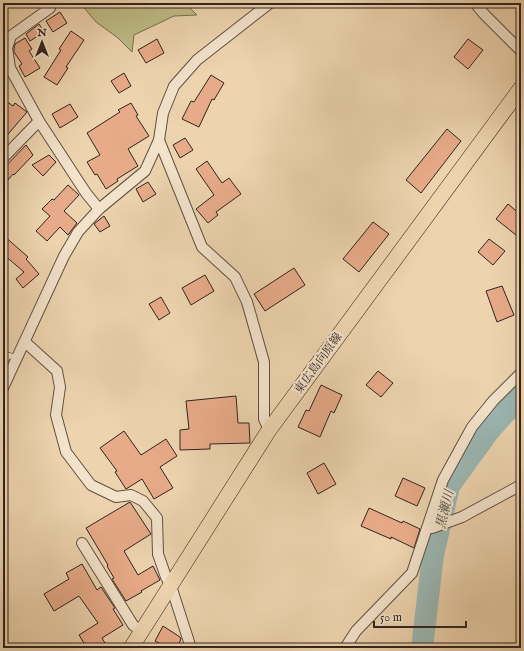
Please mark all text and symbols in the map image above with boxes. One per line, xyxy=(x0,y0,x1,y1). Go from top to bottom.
north arrow xyxy=(22,22,62,62)
text: N xyxy=(36,26,47,40)
street label: 東広島向原線 xyxy=(291,330,346,397)
water label: 黒瀬川 xyxy=(432,486,459,530)
scale bar xyxy=(374,603,466,629)
text: 50 m xyxy=(380,610,402,625)

